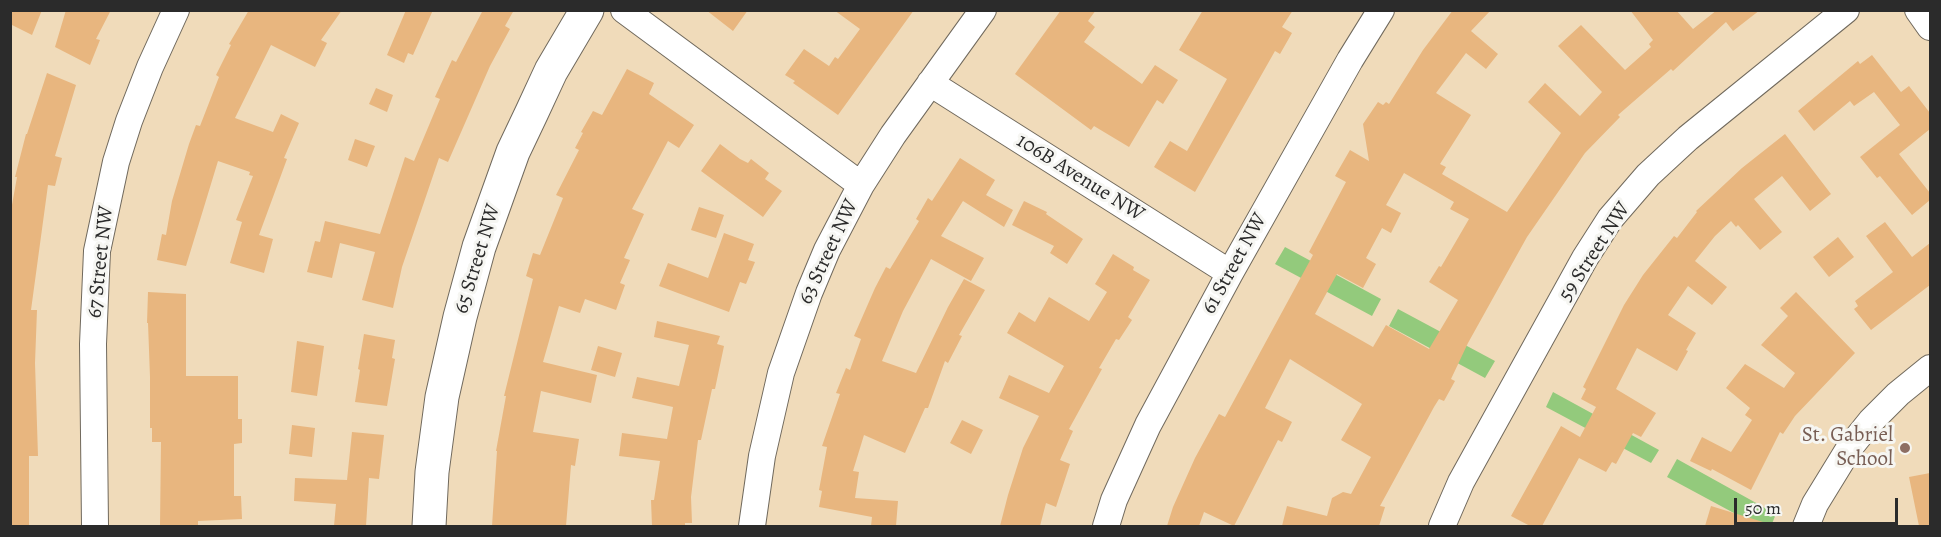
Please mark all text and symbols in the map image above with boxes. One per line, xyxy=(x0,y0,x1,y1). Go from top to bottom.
street label: 106B Avenue NW xyxy=(1011,129,1149,227)
street label: 63 Street NW xyxy=(794,195,864,309)
street label: 59 Street NW xyxy=(1554,198,1636,306)
street label: 65 Street NW xyxy=(449,201,507,317)
street label: 67 Street NW xyxy=(83,204,119,320)
street label: 61 Street NW xyxy=(1197,209,1273,319)
place label: St. Gabriel School xyxy=(1802,423,1893,473)
marker: St. Gabriel School xyxy=(1898,441,1912,455)
scale bar xyxy=(1737,486,1900,524)
text: 50 m xyxy=(1745,496,1781,520)

